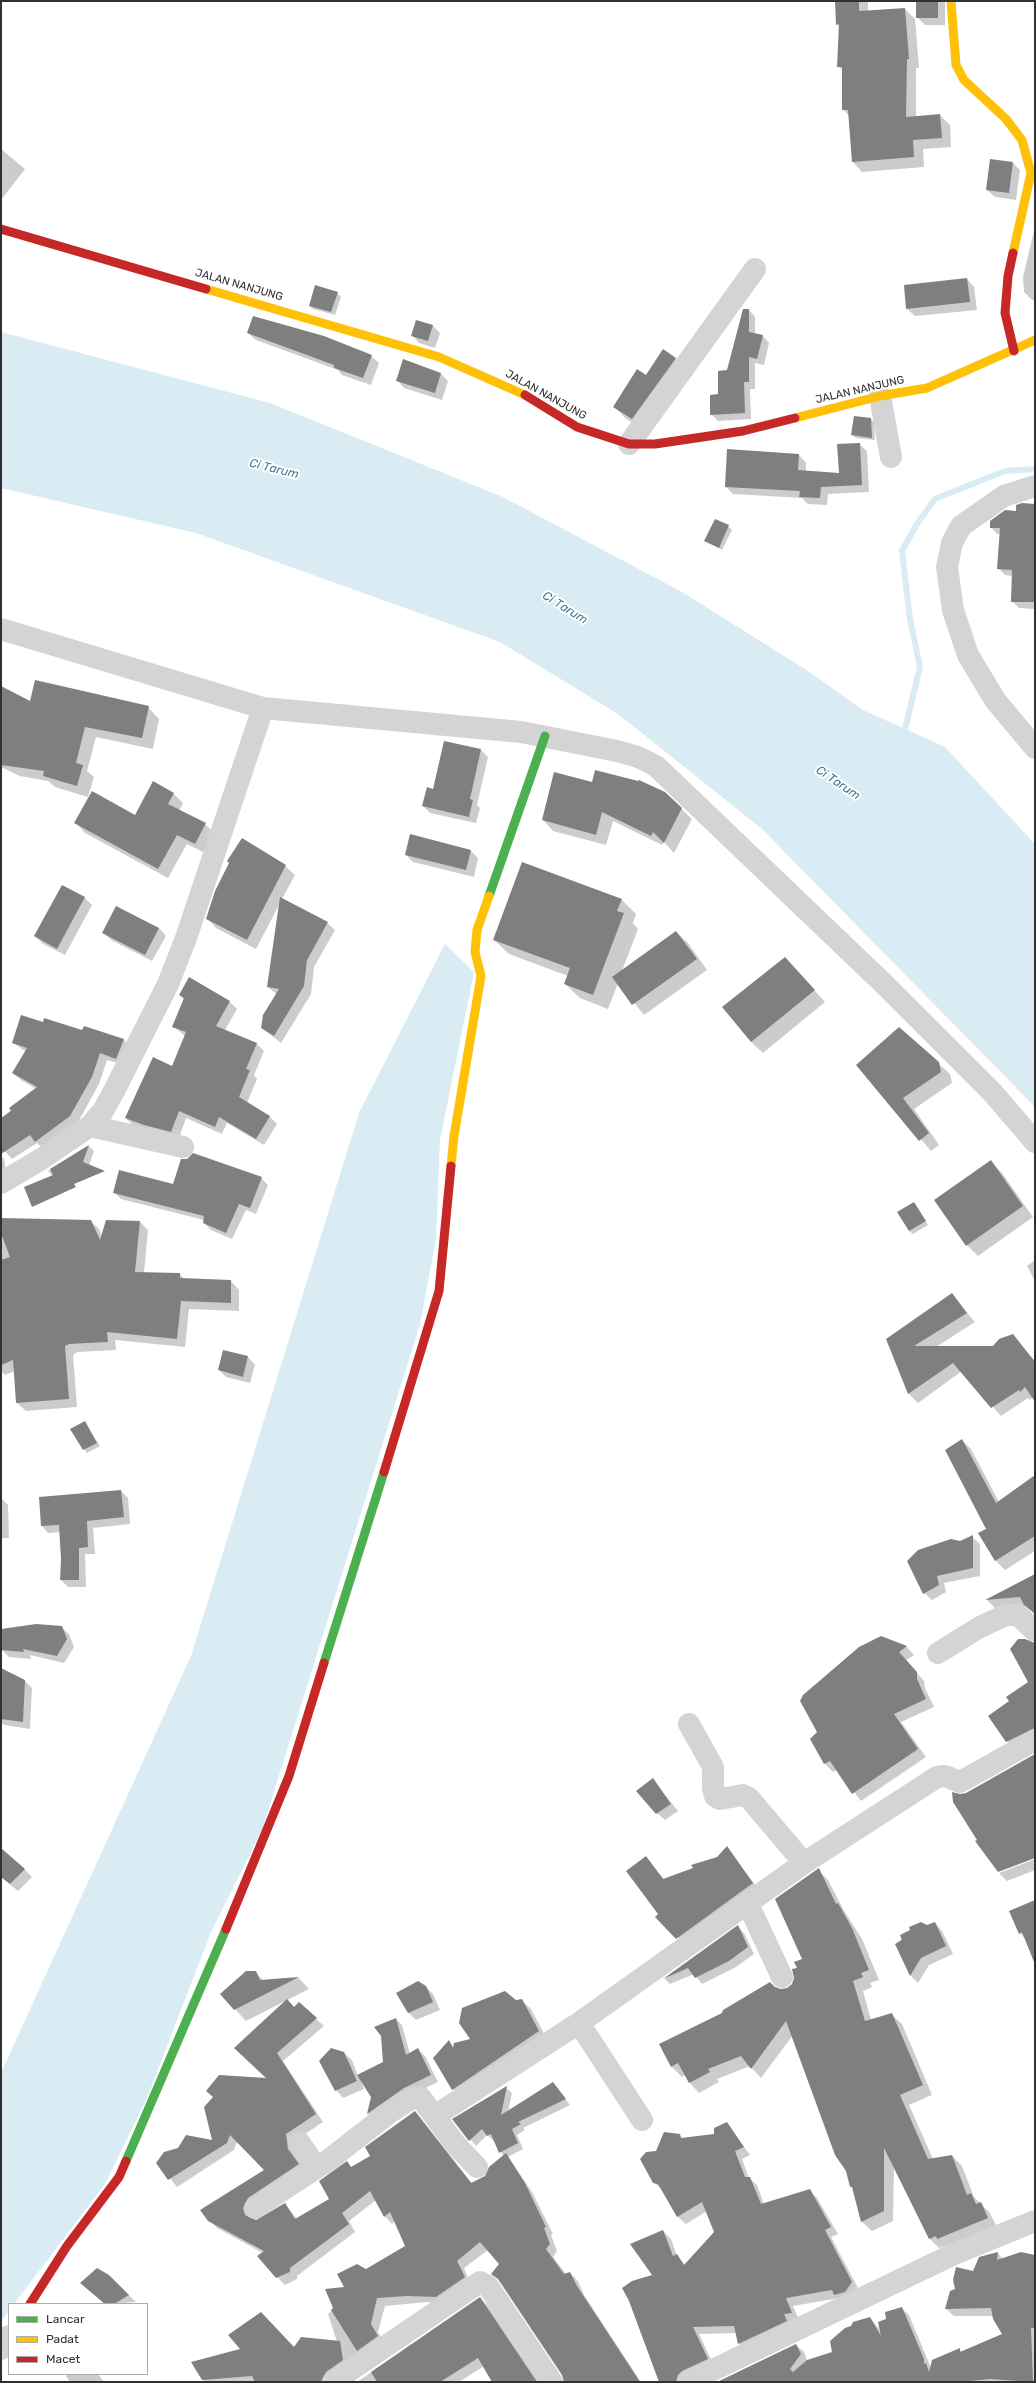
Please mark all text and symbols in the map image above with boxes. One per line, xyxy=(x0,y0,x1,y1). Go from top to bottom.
street label: JALAN NANJUNG xyxy=(194,266,284,304)
street label: JALAN NANJUNG xyxy=(503,367,589,423)
street label: JALAN NANJUNG xyxy=(814,373,906,407)
water label: Ci Tarum xyxy=(248,456,300,482)
water label: Ci Tarum xyxy=(540,589,590,627)
water label: Ci Tarum xyxy=(813,763,863,803)
legend xyxy=(8,2303,148,2375)
text: Lancar xyxy=(46,2312,84,2326)
text: Padat xyxy=(46,2332,79,2346)
text: Macet xyxy=(46,2352,80,2366)

